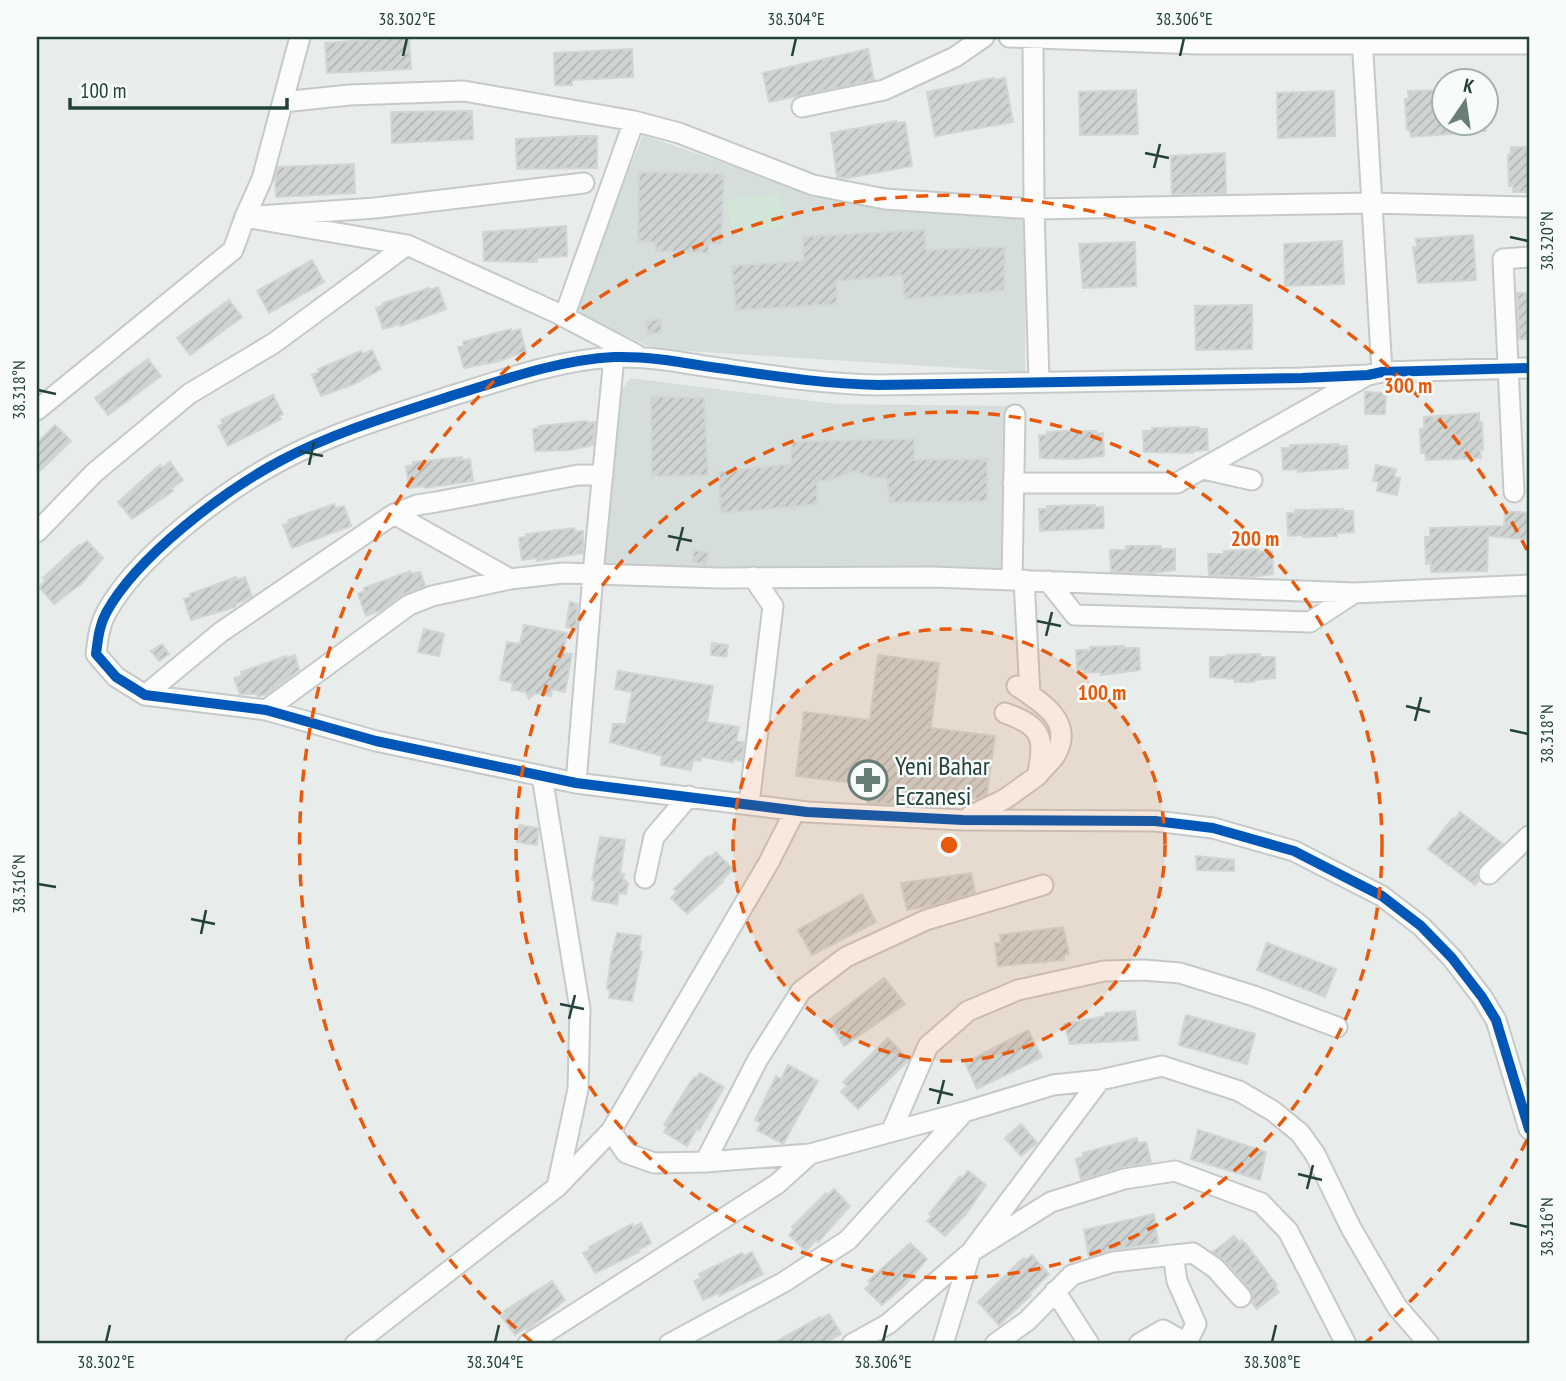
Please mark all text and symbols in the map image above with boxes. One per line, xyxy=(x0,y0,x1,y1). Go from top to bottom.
text: 38.302°E xyxy=(378,7,436,30)
text: 38.304°E xyxy=(767,7,825,30)
text: 38.306°E xyxy=(1155,7,1213,30)
scale bar xyxy=(70,66,287,110)
north arrow xyxy=(1430,66,1500,136)
text: K xyxy=(1461,73,1476,98)
text: 100 m xyxy=(80,77,126,104)
text: 38.320°N xyxy=(1535,211,1558,271)
text: 38.318°N xyxy=(7,360,30,420)
text: 300 m xyxy=(1384,372,1432,399)
text: 200 m xyxy=(1231,525,1279,552)
text: 100 m xyxy=(1078,679,1126,706)
text: 38.318°N xyxy=(1535,704,1558,764)
place label: Yeni Bahar Eczanesi xyxy=(895,749,990,812)
pharmacy icon: Yeni Bahar Eczanesi xyxy=(847,759,889,801)
centre of rings xyxy=(937,833,961,857)
text: 38.316°N xyxy=(7,854,30,914)
text: 38.316°N xyxy=(1535,1197,1558,1257)
text: 38.302°E xyxy=(77,1350,135,1373)
text: 38.304°E xyxy=(466,1350,524,1373)
text: 38.306°E xyxy=(854,1350,912,1373)
text: 38.308°E xyxy=(1243,1350,1301,1373)

